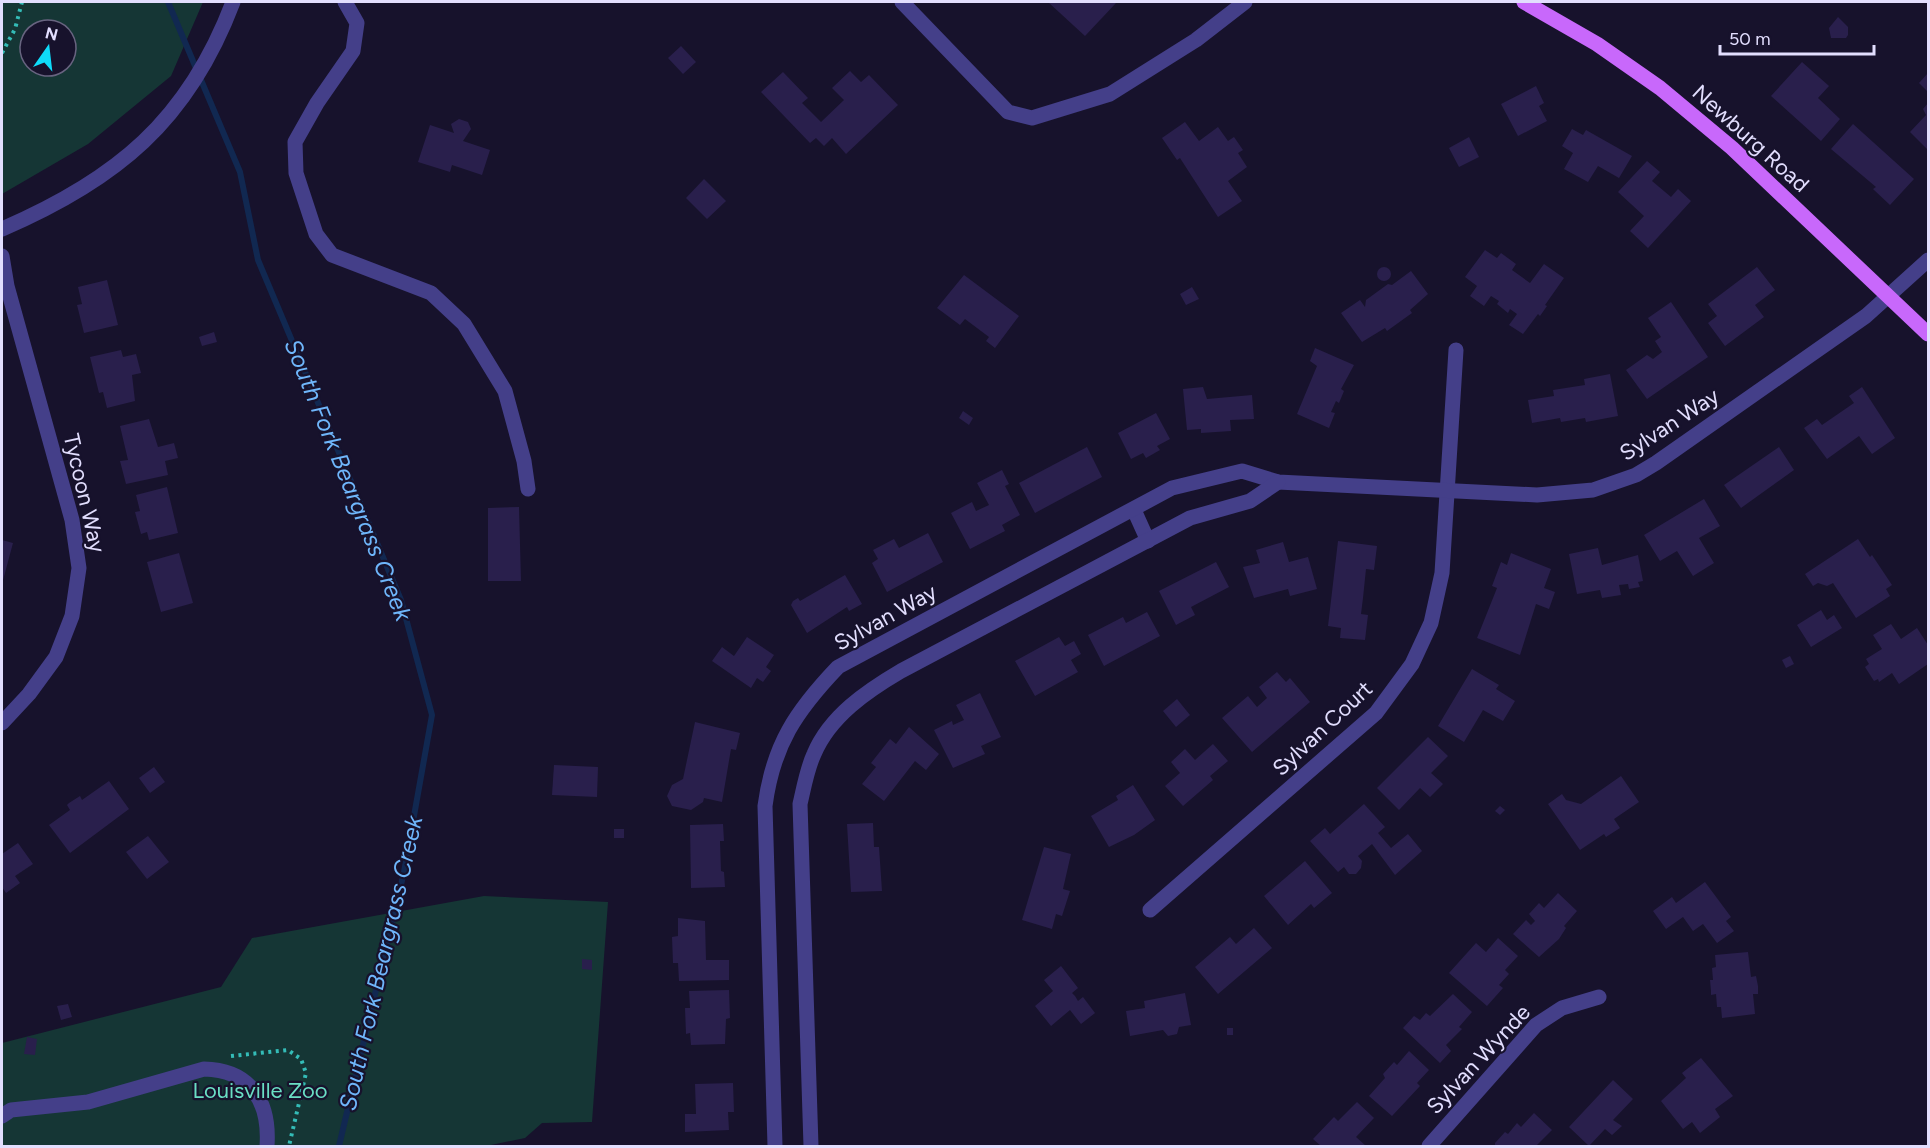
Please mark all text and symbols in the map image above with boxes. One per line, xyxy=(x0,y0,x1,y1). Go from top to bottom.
north arrow xyxy=(18,18,78,78)
scale bar xyxy=(1720,18,1874,56)
text: N xyxy=(43,23,60,45)
text: 50 m xyxy=(1729,28,1771,50)
street label: Newburg Road xyxy=(1687,79,1815,198)
water label: South Fork Beargrass Creek xyxy=(279,335,419,626)
street label: Sylvan Way xyxy=(1615,382,1724,466)
street label: Tycoon Way xyxy=(58,431,111,556)
street label: Sylvan Way xyxy=(829,578,942,657)
street label: Sylvan Court xyxy=(1267,675,1378,781)
water label: South Fork Beargrass Creek xyxy=(332,811,429,1113)
street label: Sylvan Wynde xyxy=(1421,999,1536,1120)
park label: Louisville Zoo xyxy=(192,1077,328,1104)

